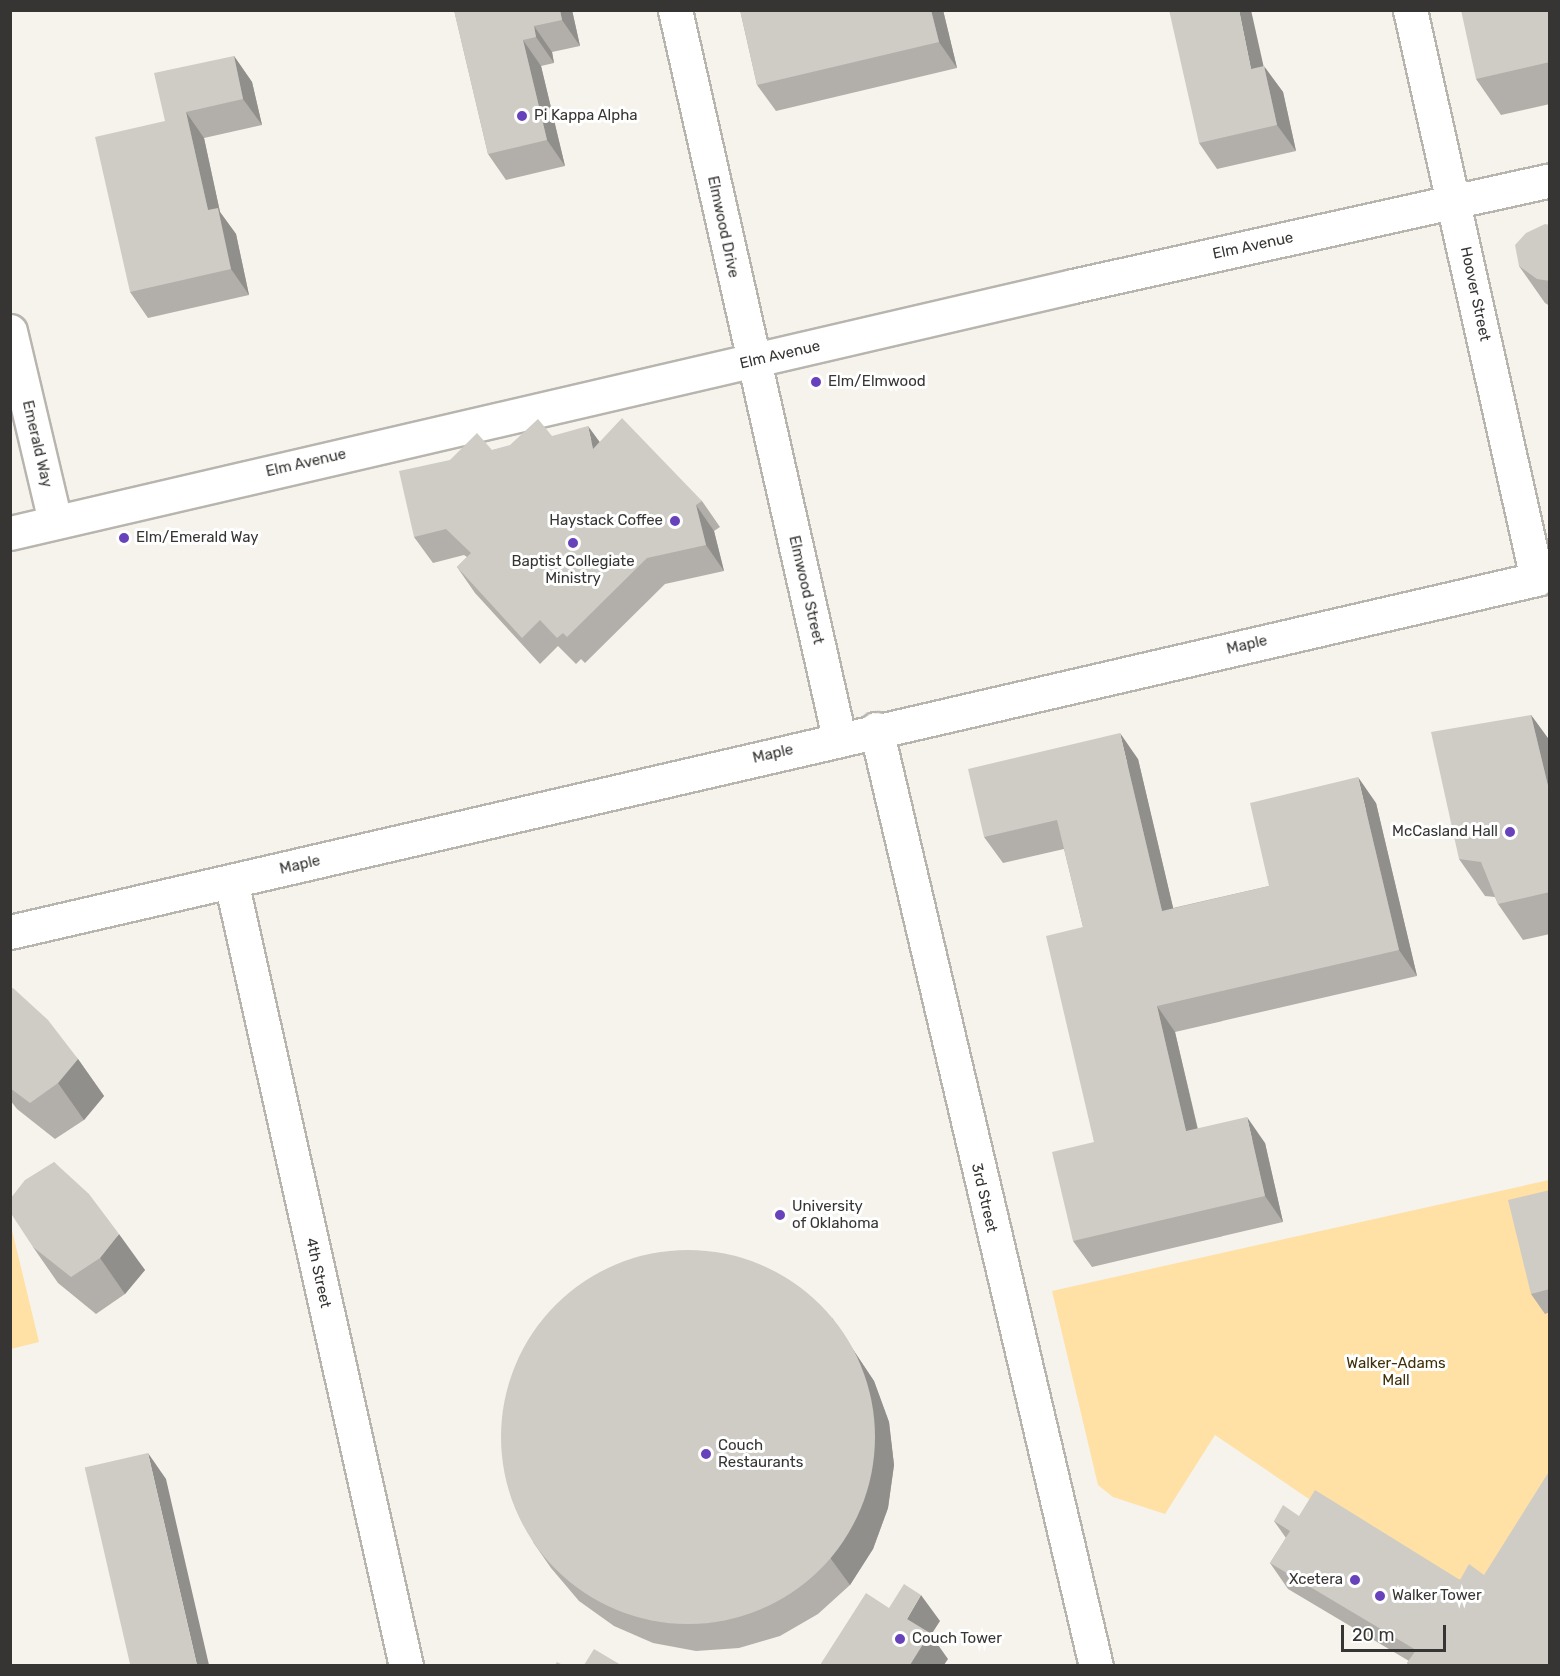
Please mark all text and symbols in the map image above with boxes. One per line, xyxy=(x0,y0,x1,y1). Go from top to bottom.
place label: Pi Kappa Alpha xyxy=(534,107,638,125)
marker: Pi Kappa Alpha xyxy=(515,109,529,123)
street label: Elmwood Drive xyxy=(703,174,743,280)
street label: Elm Avenue xyxy=(1211,229,1295,263)
street label: Hoover Street xyxy=(1456,245,1494,343)
street label: Elm Avenue xyxy=(738,337,822,373)
place label: Elm/Elmwood xyxy=(828,373,926,391)
marker: Elm/Elmwood xyxy=(809,375,823,389)
street label: Emerald Way xyxy=(18,399,56,489)
street label: Elm Avenue xyxy=(264,445,348,481)
place label: Haystack Coffee xyxy=(549,512,663,530)
marker: Haystack Coffee xyxy=(668,514,682,528)
place label: Elm/Emerald Way xyxy=(136,529,259,547)
marker: Elm/Emerald Way xyxy=(117,531,131,545)
street label: Elmwood Street xyxy=(785,534,827,646)
marker: Baptist Collegiate Ministry xyxy=(566,536,580,550)
place label: Baptist Collegiate Ministry xyxy=(511,552,635,587)
street label: Maple xyxy=(1225,632,1269,658)
street label: Maple xyxy=(751,741,795,767)
place label: McCasland Hall xyxy=(1392,823,1498,841)
marker: McCasland Hall xyxy=(1503,825,1517,839)
street label: Maple xyxy=(278,852,322,878)
street label: 3rd Street xyxy=(967,1162,1001,1234)
place label: University of Oklahoma xyxy=(792,1197,879,1232)
marker: University of Oklahoma xyxy=(773,1208,787,1222)
street label: 4th Street xyxy=(302,1236,334,1310)
park label: Walker-Adams Mall xyxy=(1346,1354,1446,1389)
place label: Couch Restaurants xyxy=(718,1436,803,1471)
marker: Couch Restaurants xyxy=(699,1447,713,1461)
place label: Xcetera xyxy=(1289,1571,1343,1589)
marker: Xcetera xyxy=(1348,1573,1362,1587)
place label: Walker Tower xyxy=(1392,1587,1482,1605)
marker: Walker Tower xyxy=(1373,1589,1387,1603)
scale bar xyxy=(1344,1613,1449,1651)
text: 20 m xyxy=(1352,1624,1394,1646)
place label: Couch Tower xyxy=(912,1630,1002,1648)
marker: Couch Tower xyxy=(893,1632,907,1646)

